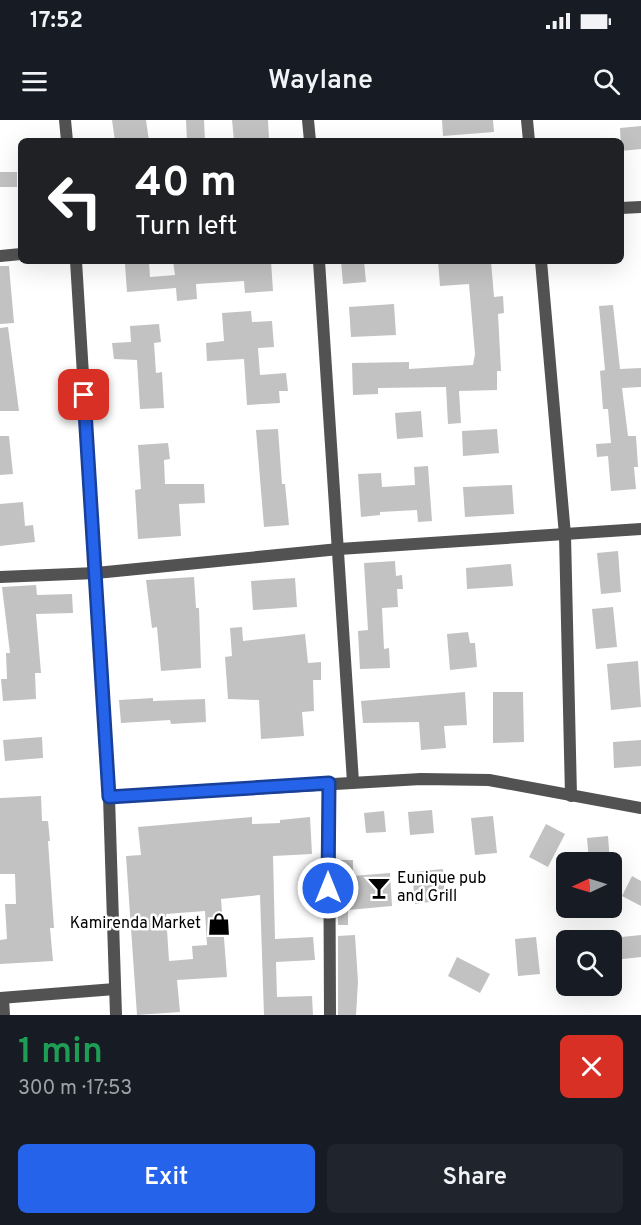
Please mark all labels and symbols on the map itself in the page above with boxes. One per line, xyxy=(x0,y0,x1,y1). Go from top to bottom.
pin xyxy=(58,369,109,420)
north arrow xyxy=(556,852,622,918)
position arrow xyxy=(296,856,360,920)
place label: Eunique pub and Grill xyxy=(397,869,486,907)
bar icon: Eunique pub and Grill xyxy=(366,875,392,901)
shop icon: Kamirenda Market xyxy=(206,911,232,937)
place label: Kamirenda Market xyxy=(70,914,201,934)

